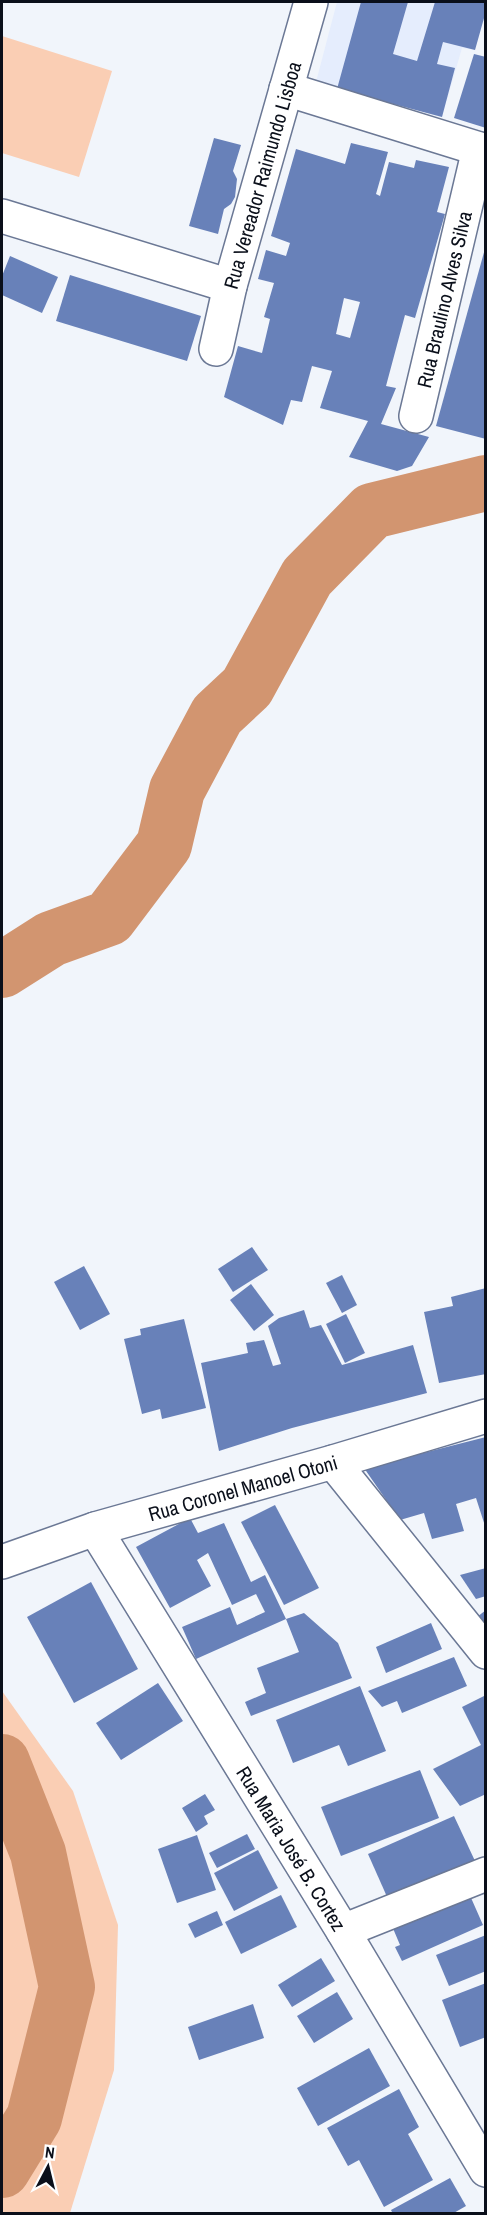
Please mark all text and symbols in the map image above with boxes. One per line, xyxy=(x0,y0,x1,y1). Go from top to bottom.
street label: Rua Vereador Raimundo Lisboa xyxy=(216,58,307,292)
street label: Rua Braulino Alves Silva xyxy=(410,208,477,390)
street label: Rua Coronel Manoel Otoni xyxy=(145,1448,340,1527)
street label: Rua Maria José B. Cortez xyxy=(231,1761,353,1936)
north arrow xyxy=(18,2137,78,2197)
text: N xyxy=(44,2141,56,2164)

